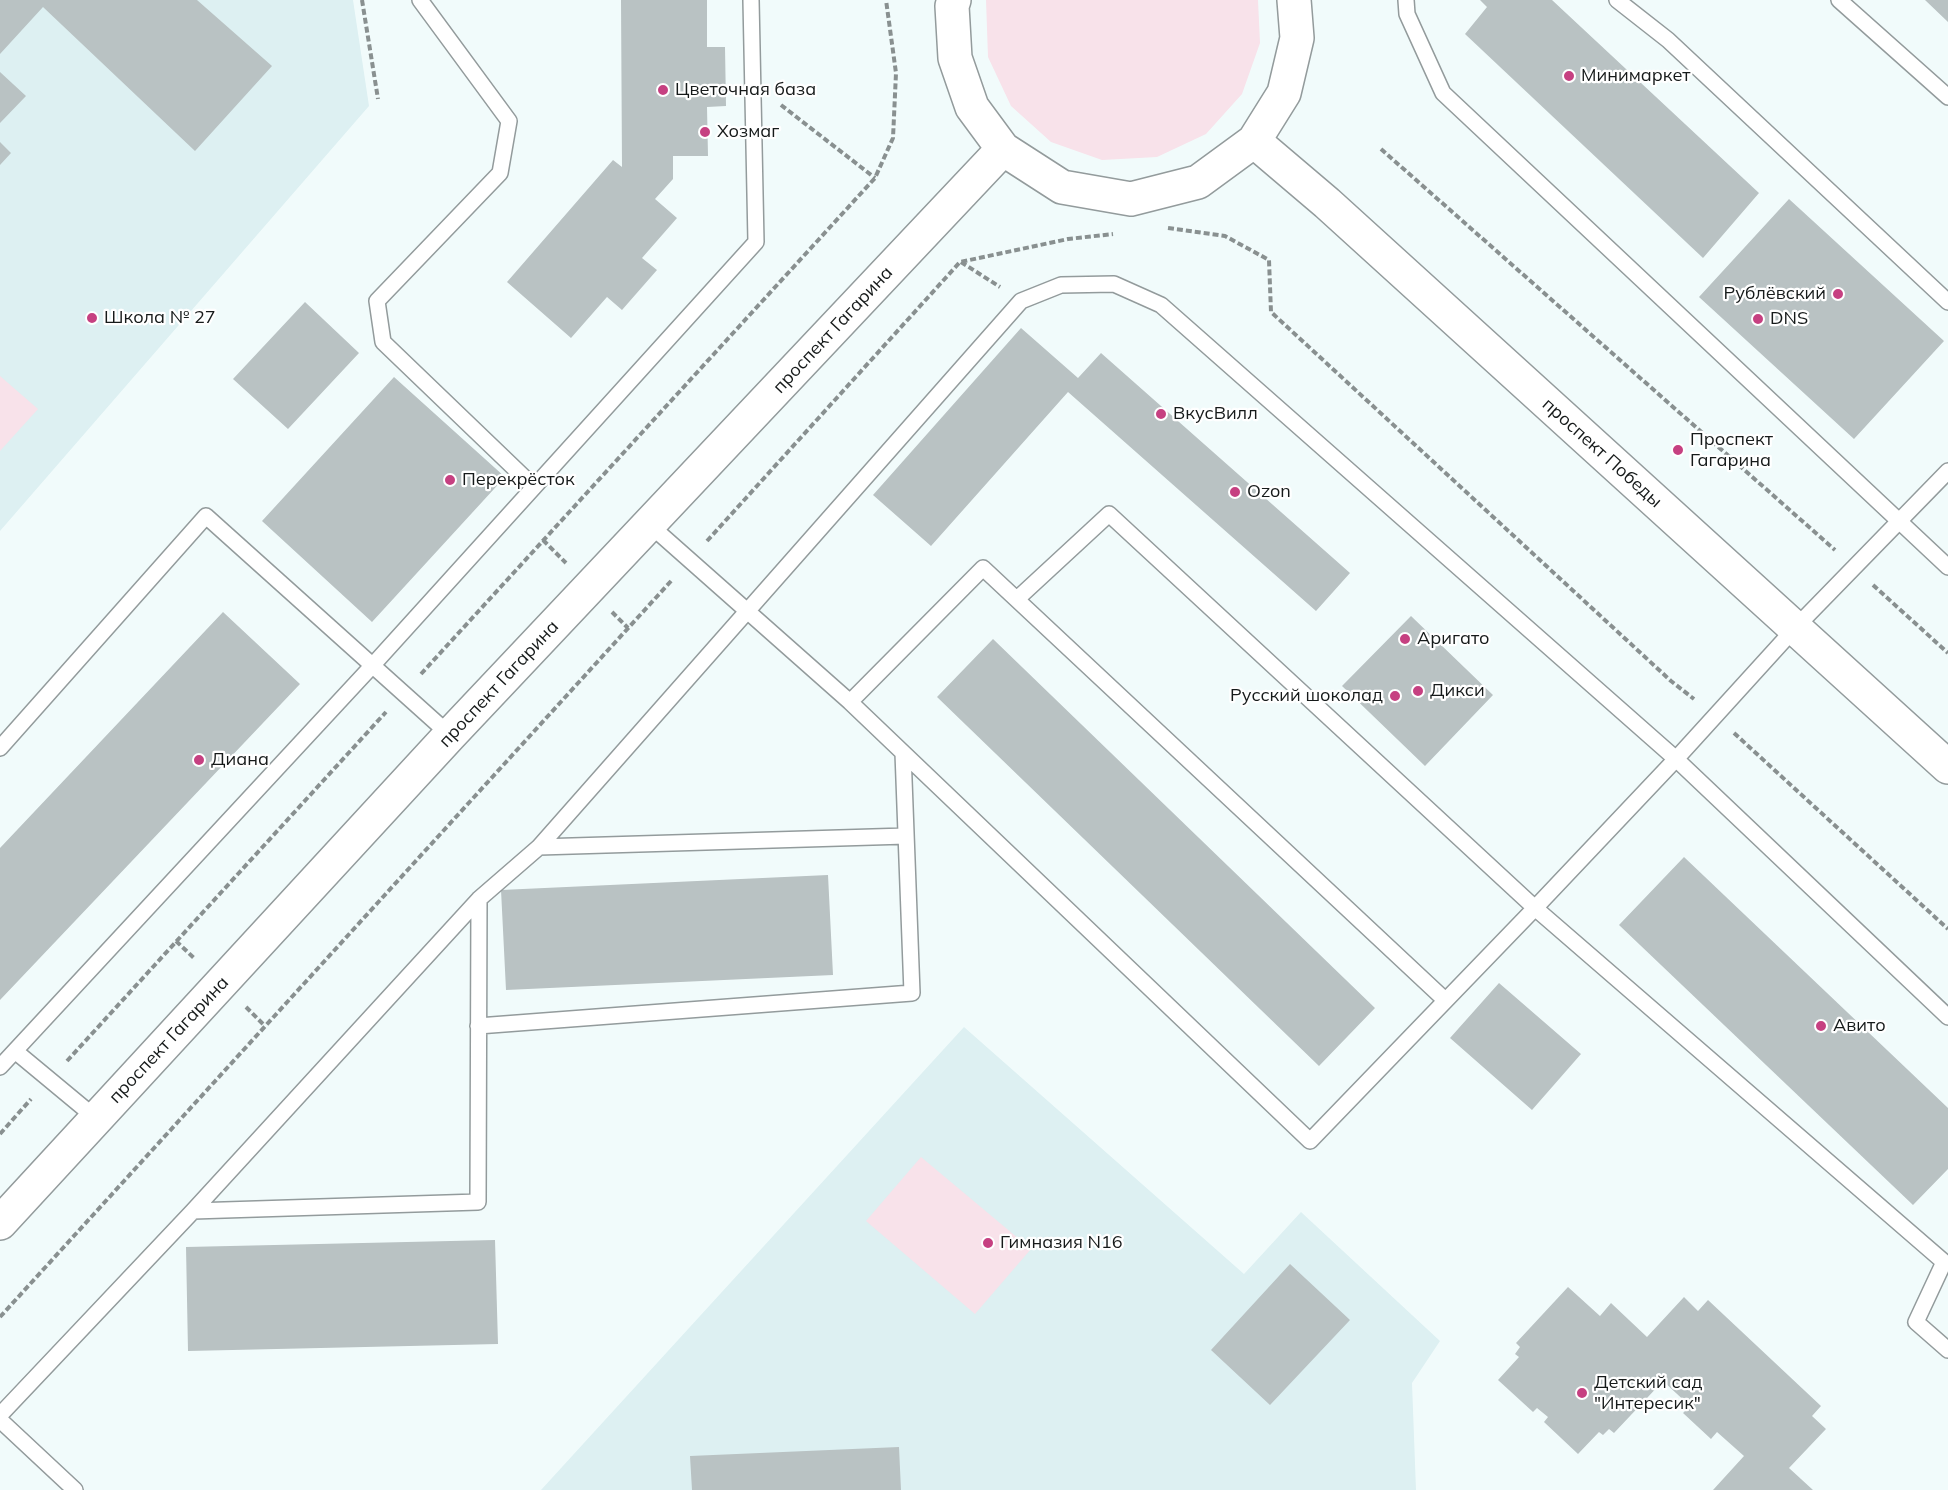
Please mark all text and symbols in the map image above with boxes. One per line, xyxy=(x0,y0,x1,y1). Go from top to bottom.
place label: Минимаркет xyxy=(1581,65,1691,87)
marker: Минимаркет xyxy=(1562,69,1576,83)
place label: Цветочная база xyxy=(675,79,816,101)
marker: Цветочная база xyxy=(656,83,670,97)
place label: Хозмаг xyxy=(717,121,779,143)
marker: Хозмаг xyxy=(698,125,712,139)
street label: проспект Гагарина xyxy=(769,262,897,398)
place label: Рублёвский xyxy=(1723,283,1826,305)
marker: Рублёвский xyxy=(1831,287,1845,301)
place label: Школа № 27 xyxy=(104,307,216,329)
place label: DNS xyxy=(1770,308,1808,330)
marker: Школа № 27 xyxy=(85,311,99,325)
marker: DNS xyxy=(1751,312,1765,326)
street label: проспект Победы xyxy=(1538,394,1666,512)
place label: ВкусВилл xyxy=(1173,403,1258,425)
marker: ВкусВилл xyxy=(1154,407,1168,421)
place label: Проспект Гагарина xyxy=(1690,429,1773,472)
marker: Проспект Гагарина xyxy=(1671,443,1685,457)
place label: Перекрёсток xyxy=(462,469,575,491)
marker: Перекрёсток xyxy=(443,473,457,487)
place label: Ozon xyxy=(1247,481,1291,503)
marker: Ozon xyxy=(1228,485,1242,499)
street label: проспект Гагарина xyxy=(435,616,563,752)
place label: Аригато xyxy=(1417,628,1490,650)
marker: Аригато xyxy=(1398,632,1412,646)
place label: Дикси xyxy=(1430,680,1485,702)
marker: Дикси xyxy=(1411,684,1425,698)
place label: Русский шоколад xyxy=(1230,685,1383,707)
marker: Русский шоколад xyxy=(1388,689,1402,703)
place label: Диана xyxy=(211,749,269,771)
marker: Диана xyxy=(192,753,206,767)
street label: проспект Гагарина xyxy=(105,972,233,1108)
place label: Авито xyxy=(1833,1015,1886,1037)
marker: Авито xyxy=(1814,1019,1828,1033)
place label: Гимназия N16 xyxy=(1000,1232,1123,1254)
marker: Гимназия N16 xyxy=(981,1236,995,1250)
place label: Детский сад "Интересик" xyxy=(1594,1372,1702,1414)
marker: Детский сад "Интересик" xyxy=(1575,1386,1589,1400)

